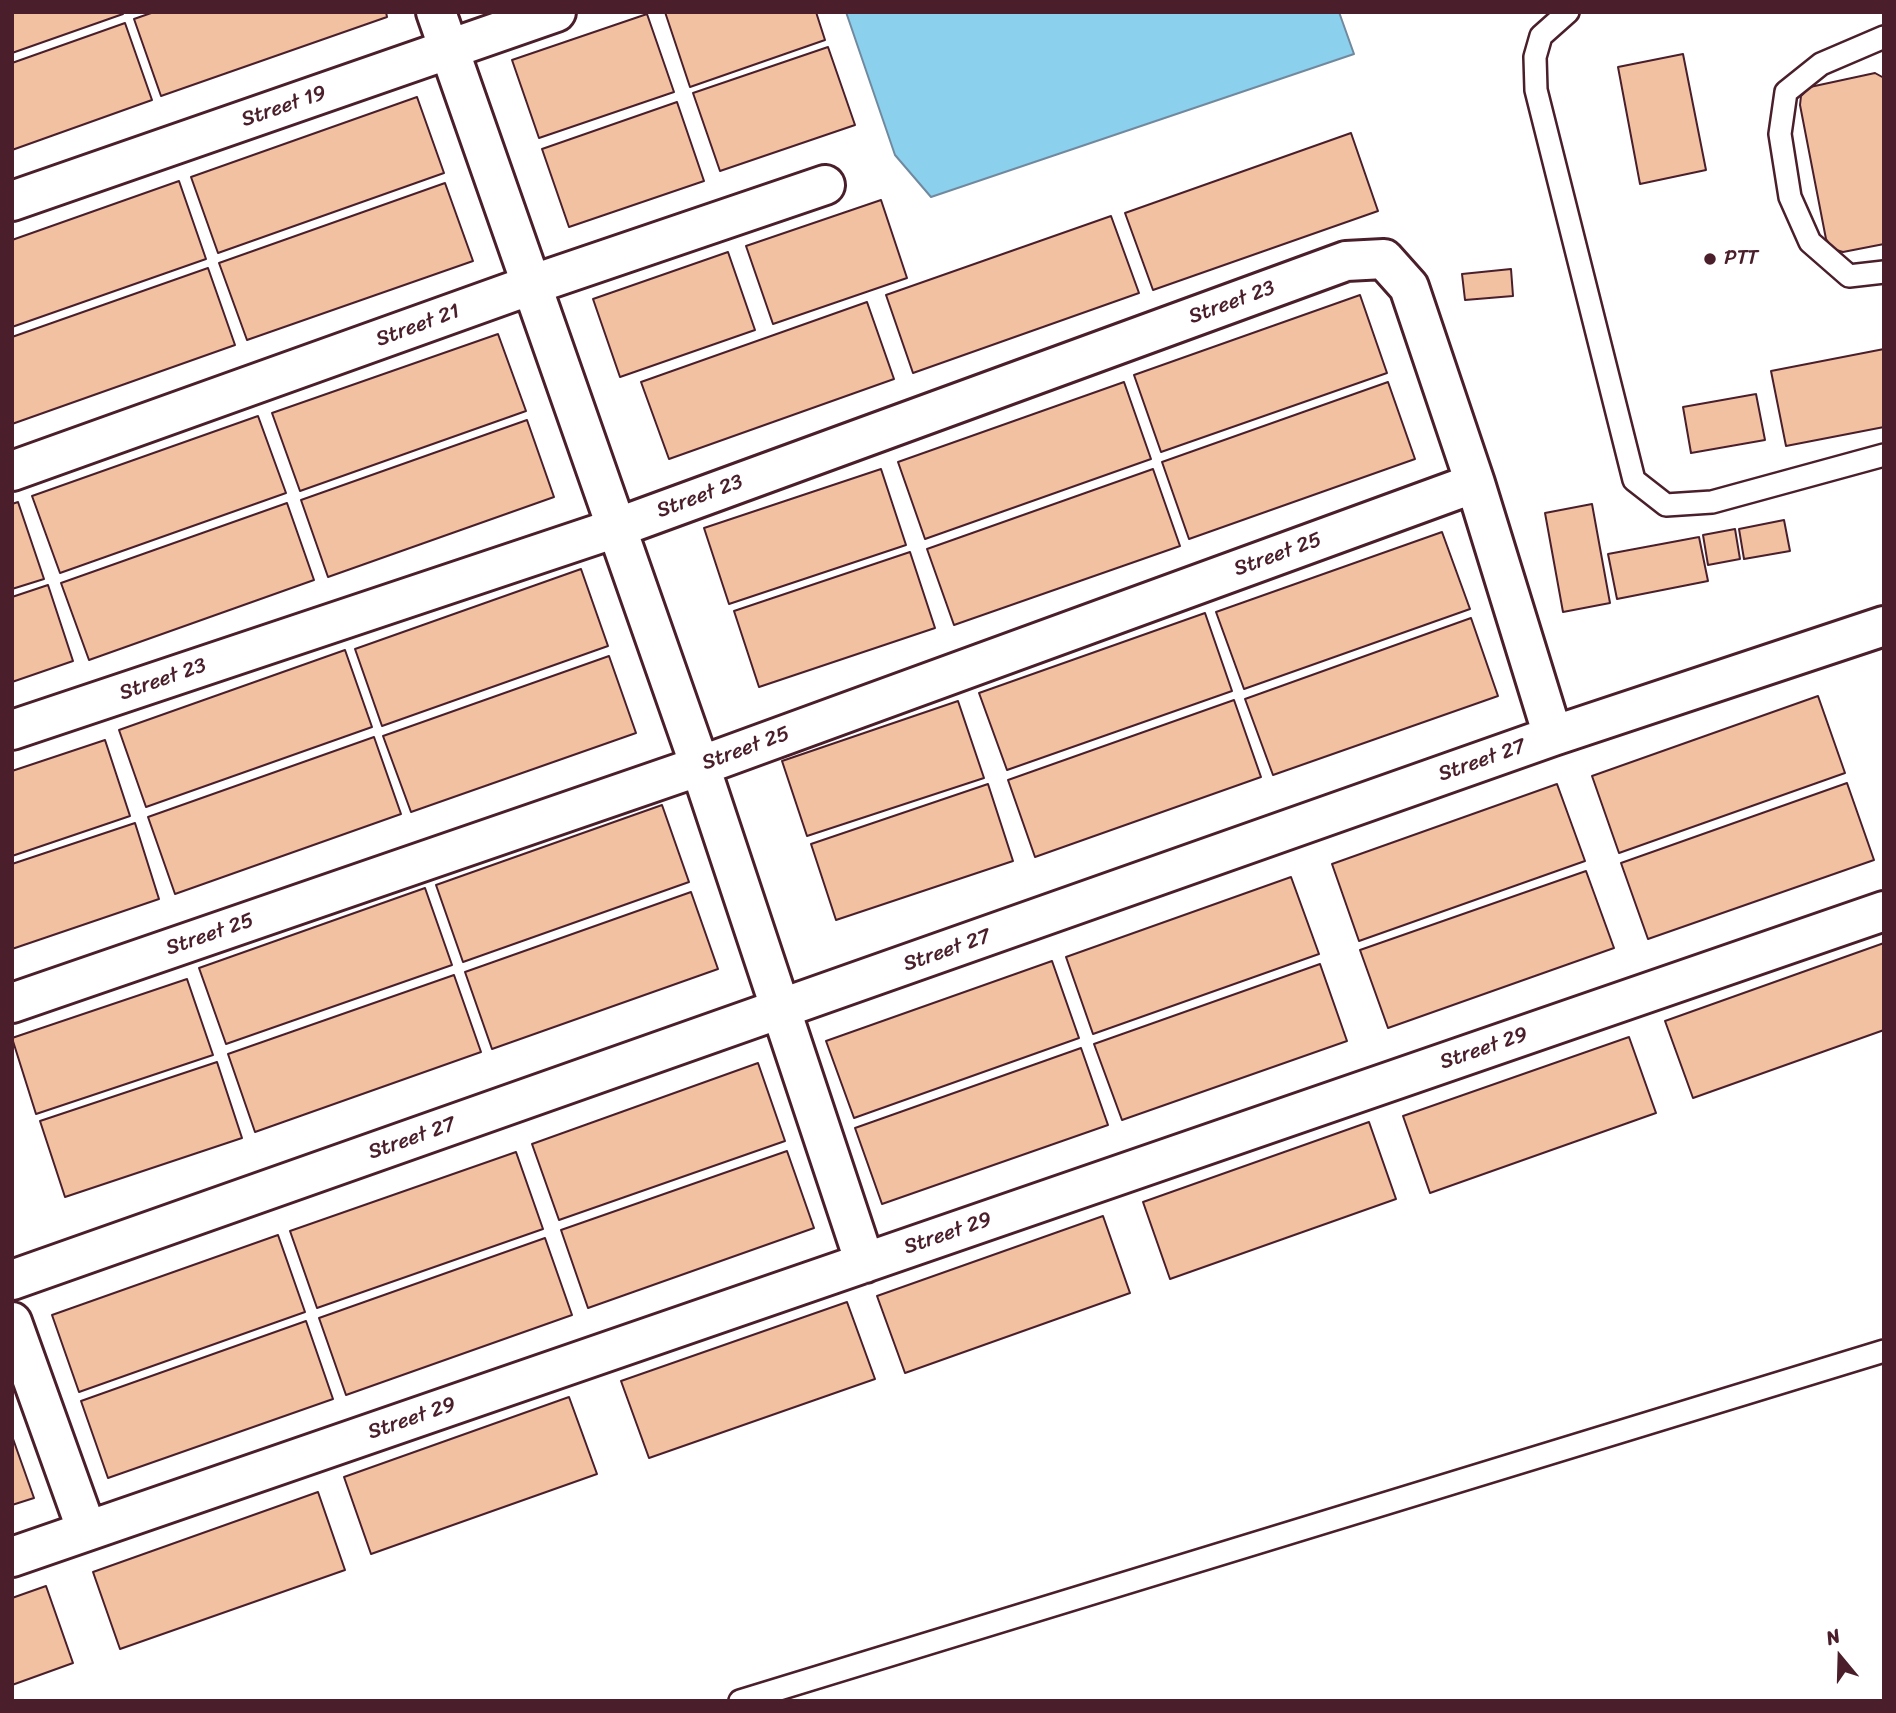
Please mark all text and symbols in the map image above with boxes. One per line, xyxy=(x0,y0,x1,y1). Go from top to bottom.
street label: Street 19 xyxy=(238,81,330,133)
place label: PTT xyxy=(1724,246,1758,272)
marker: PTT xyxy=(1702,251,1718,267)
street label: Street 23 xyxy=(1185,276,1279,330)
street label: Street 21 xyxy=(373,299,463,353)
street label: Street 23 xyxy=(653,470,747,524)
street label: Street 25 xyxy=(1231,528,1325,582)
street label: Street 23 xyxy=(116,653,210,707)
street label: Street 25 xyxy=(699,722,793,776)
street label: Street 27 xyxy=(1435,734,1529,788)
street label: Street 25 xyxy=(163,908,257,962)
street label: Street 27 xyxy=(900,924,994,978)
street label: Street 29 xyxy=(1437,1022,1531,1076)
street label: Street 27 xyxy=(365,1112,459,1166)
street label: Street 29 xyxy=(901,1207,995,1261)
street label: Street 29 xyxy=(365,1392,459,1446)
text: N xyxy=(1821,1619,1845,1654)
north arrow xyxy=(1805,1622,1875,1692)

